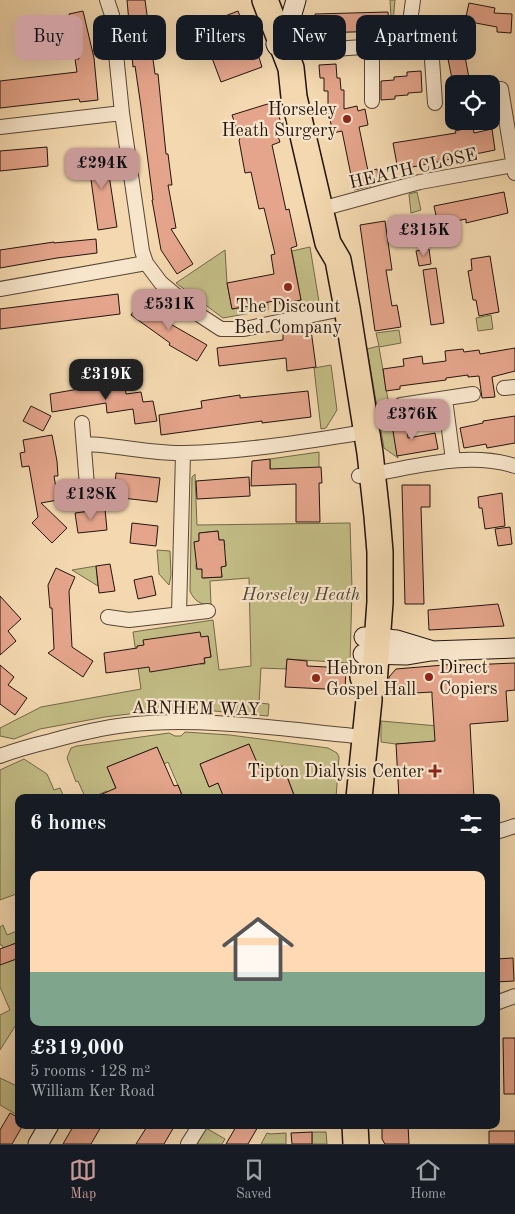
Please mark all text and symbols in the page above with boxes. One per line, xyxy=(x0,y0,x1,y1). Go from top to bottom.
chip: Buy xyxy=(15,15,83,60)
chip: Rent xyxy=(93,15,166,60)
chip: Filters xyxy=(176,15,263,60)
chip: New xyxy=(273,15,346,60)
chip: Apartment xyxy=(356,15,476,60)
map controls xyxy=(445,75,500,130)
button: locate xyxy=(445,75,500,130)
place label: Horseley Heath Surgery xyxy=(221,101,337,140)
marker: Horseley Heath Surgery xyxy=(341,113,353,125)
street label: HEATH CLOSE xyxy=(347,145,479,192)
pin: £294K xyxy=(67,148,137,190)
text: £294K xyxy=(76,156,128,172)
pin: £315K xyxy=(389,214,459,257)
text: £315K xyxy=(398,223,450,239)
marker: The Discount Bed Company xyxy=(282,281,294,293)
pin: £531K xyxy=(134,288,204,331)
text: £531K xyxy=(143,297,195,313)
place label: The Discount Bed Company xyxy=(234,298,342,337)
pin: £319K xyxy=(71,358,141,401)
text: £319K xyxy=(80,367,132,383)
pin: £376K xyxy=(377,398,447,441)
text: £376K xyxy=(386,407,438,423)
pin: £128K xyxy=(56,478,126,521)
text: £128K xyxy=(65,487,117,503)
park label: Horseley Heath xyxy=(241,586,360,604)
place label: Direct Copiers xyxy=(439,659,498,698)
place label: Hebron Gospel Hall xyxy=(326,660,416,699)
marker: Direct Copiers xyxy=(423,671,435,683)
marker: Hebron Gospel Hall xyxy=(310,672,322,684)
street label: ARNHEM WAY xyxy=(132,699,260,719)
place label: Tipton Dialysis Center xyxy=(247,763,425,781)
marker: Tipton Dialysis Center xyxy=(428,764,442,778)
icon: filters xyxy=(457,810,485,838)
text: 6 homes xyxy=(30,813,106,834)
icon: home xyxy=(213,904,303,994)
text: £319,000 xyxy=(30,1038,124,1059)
text: 5 rooms · 128 m² xyxy=(30,1064,150,1080)
text: William Ker Road xyxy=(30,1084,155,1100)
tab: Map xyxy=(69,1156,97,1203)
tab: Saved xyxy=(236,1156,272,1203)
tab: Home xyxy=(410,1156,446,1203)

